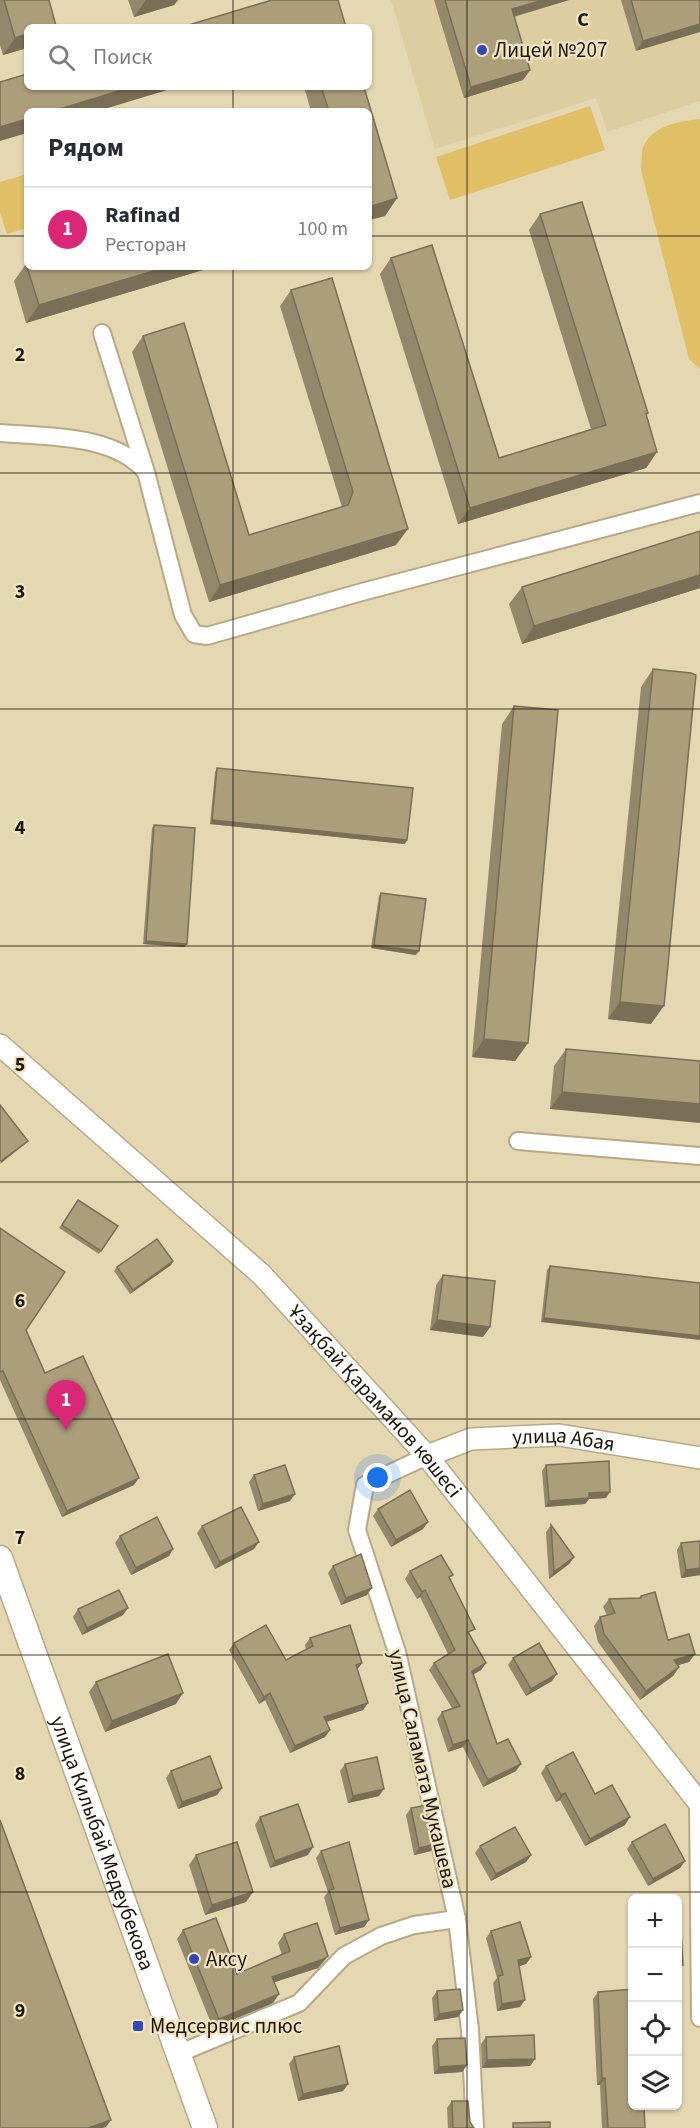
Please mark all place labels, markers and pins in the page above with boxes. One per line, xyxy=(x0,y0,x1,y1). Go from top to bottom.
place label: Лицей №207 xyxy=(494,35,607,65)
marker: Лицей №207 xyxy=(475,43,489,57)
pin: 1 xyxy=(46,1380,86,1430)
place label: Аксу xyxy=(206,1944,247,1974)
marker: Аксу xyxy=(187,1952,201,1966)
place label: Медсервис плюс xyxy=(150,2011,303,2041)
marker: Медсервис плюс xyxy=(131,2019,145,2033)

